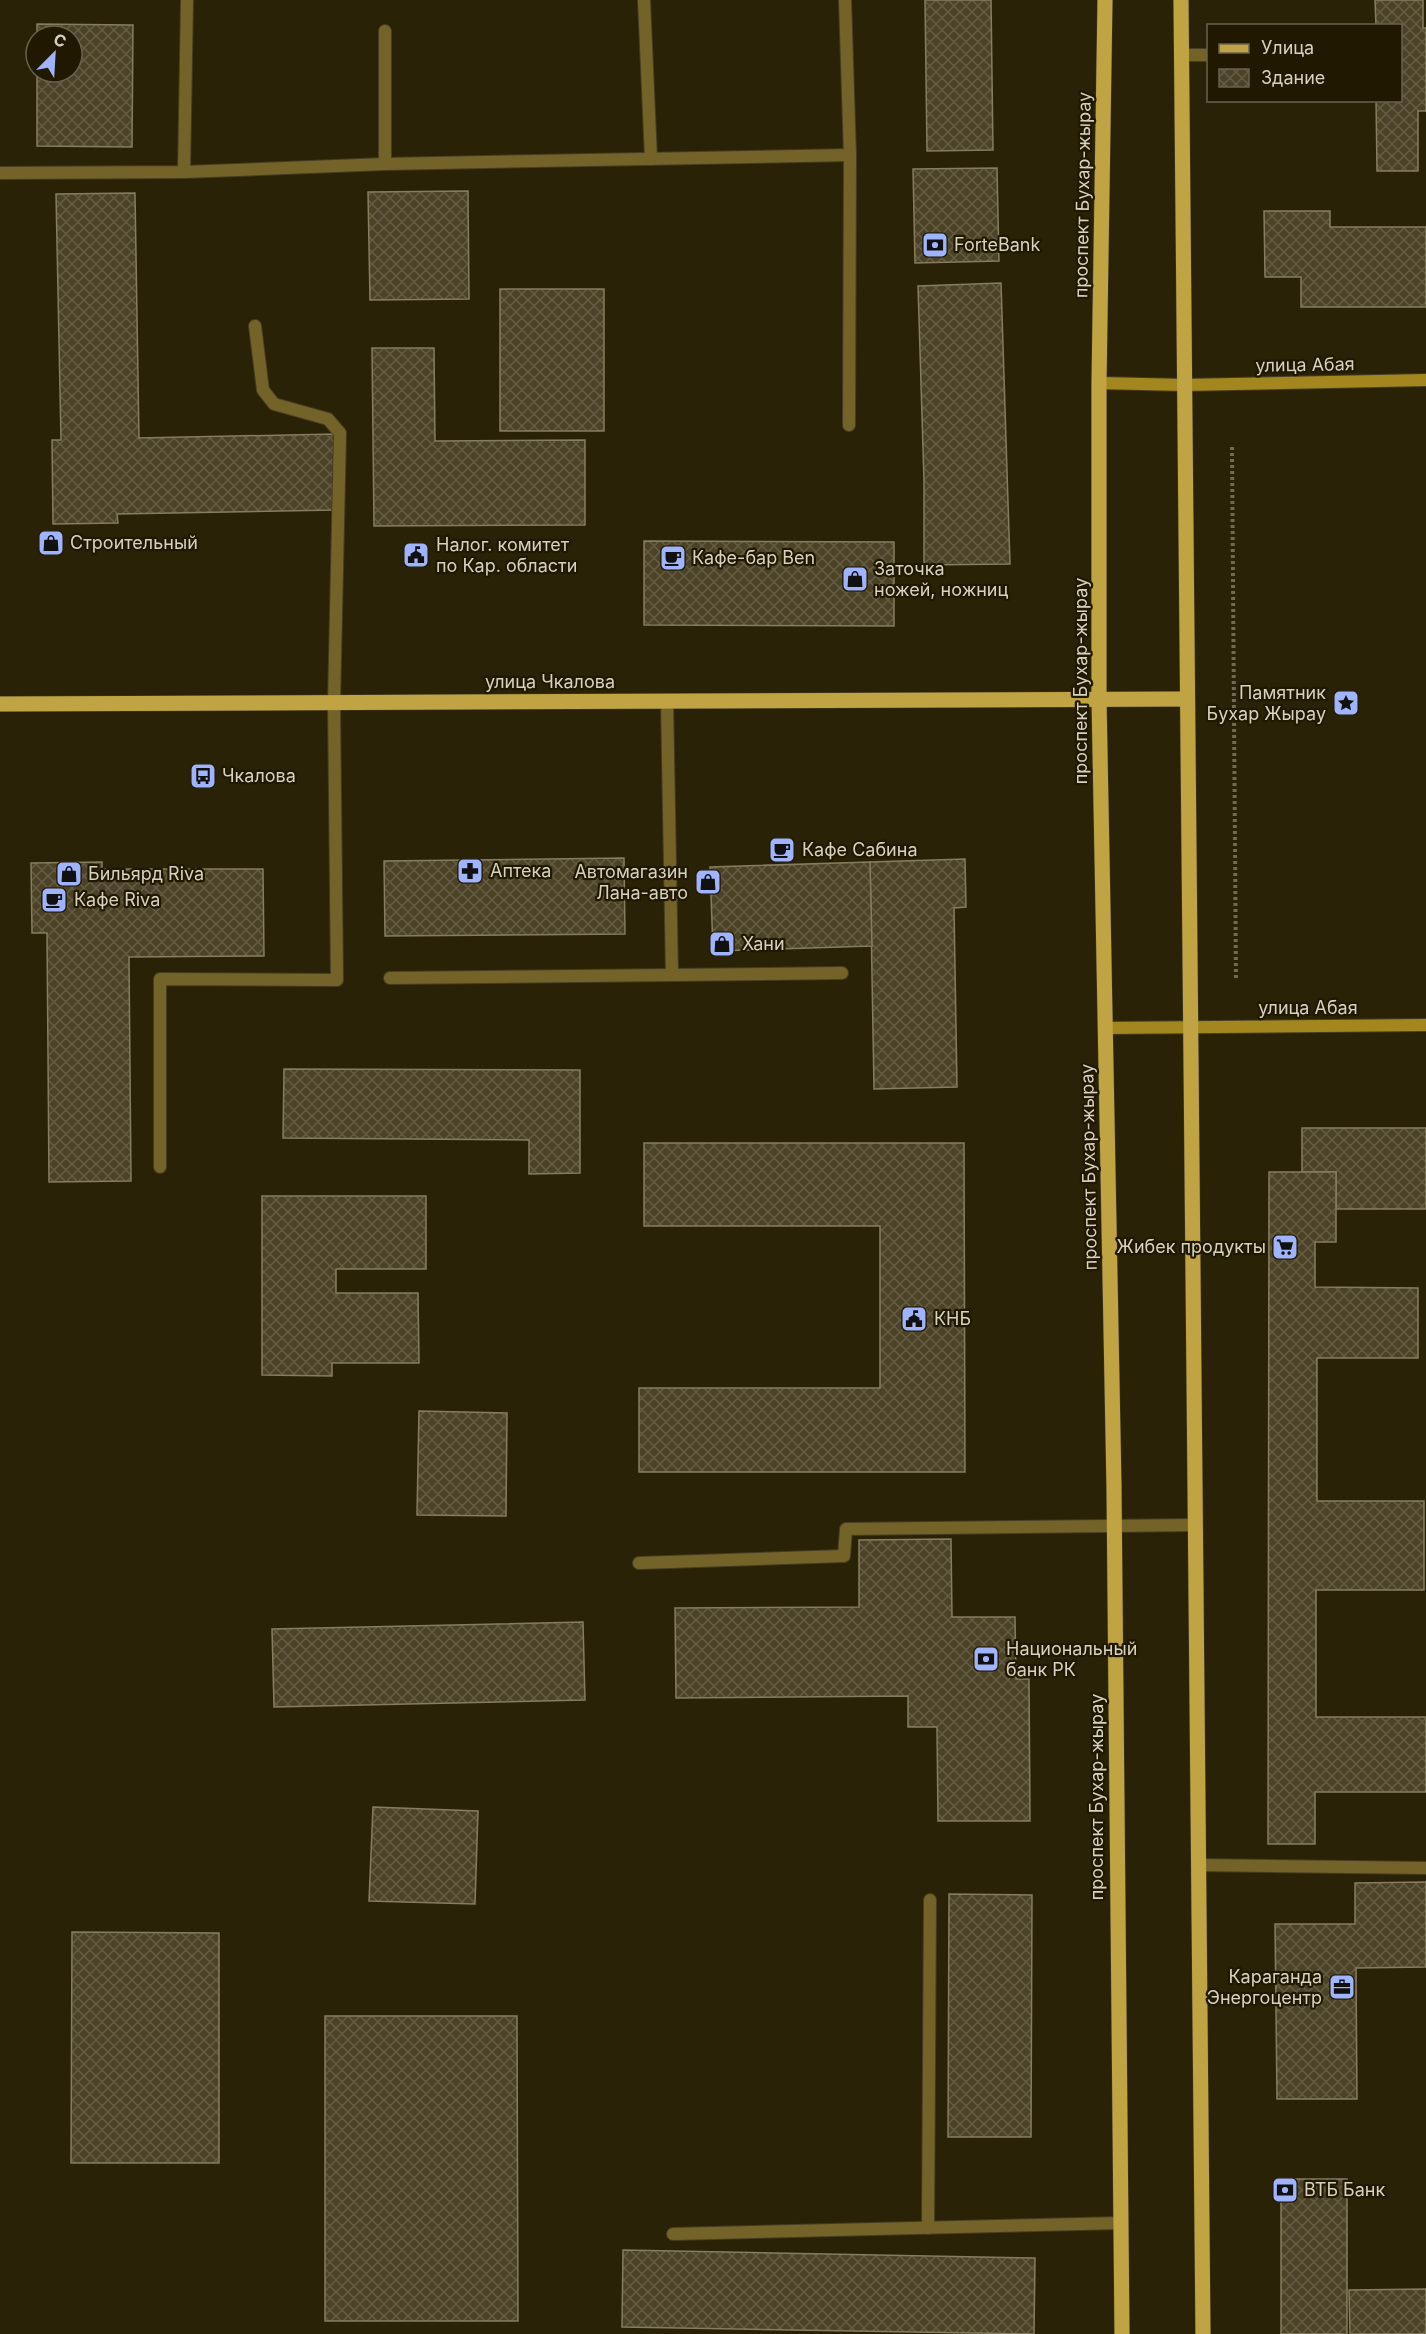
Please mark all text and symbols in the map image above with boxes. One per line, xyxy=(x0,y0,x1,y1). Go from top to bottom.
north arrow xyxy=(24,24,84,84)
legend xyxy=(1207,24,1402,102)
text: С xyxy=(51,29,70,52)
text: Улица xyxy=(1261,37,1314,58)
text: Здание xyxy=(1261,67,1325,88)
street label: проспект Бухар-жырау xyxy=(1070,92,1095,298)
bank icon: ForteBank xyxy=(920,230,950,260)
place label: ForteBank xyxy=(954,234,1040,255)
street label: улица Абая xyxy=(1255,353,1355,376)
shop icon: Строительный xyxy=(36,528,66,558)
place label: Строительный xyxy=(70,532,198,553)
place label: Налог. комитет по Кар. области xyxy=(436,534,577,576)
public building icon: Налог. комитет по Кар. области xyxy=(401,540,431,570)
cafe icon: Кафе-бар Ben xyxy=(658,543,688,573)
place label: Кафе-бар Ben xyxy=(692,547,815,568)
place label: Заточка ножей, ножниц xyxy=(874,558,1008,600)
shop icon: Заточка ножей, ножниц xyxy=(840,564,870,594)
street label: проспект Бухар-жырау xyxy=(1070,578,1091,784)
street label: улица Чкалова xyxy=(485,671,615,692)
place label: Памятник Бухар Жырау xyxy=(1207,682,1326,724)
place icon: Памятник Бухар Жырау xyxy=(1331,688,1361,718)
bus stop icon: Чкалова xyxy=(188,761,218,791)
place label: Чкалова xyxy=(222,765,296,786)
cafe icon: Кафе Сабина xyxy=(767,835,797,865)
place label: Кафе Сабина xyxy=(802,839,918,860)
pharmacy icon: Аптека xyxy=(455,856,485,886)
shop icon: Бильярд Riva xyxy=(54,859,84,889)
place label: Аптека xyxy=(490,860,551,881)
place label: Автомагазин Лана-авто xyxy=(574,861,688,903)
place label: Бильярд Riva xyxy=(88,863,204,884)
shop icon: Автомагазин Лана-авто xyxy=(693,867,723,897)
cafe icon: Кафе Riva xyxy=(39,885,69,915)
place label: Кафе Riva xyxy=(74,889,160,910)
shop icon: Хани xyxy=(707,929,737,959)
place label: Хани xyxy=(742,933,785,954)
street label: улица Абая xyxy=(1258,997,1358,1018)
street label: проспект Бухар-жырау xyxy=(1076,1064,1101,1270)
supermarket icon: Жибек продукты xyxy=(1270,1232,1300,1262)
place label: Жибек продукты xyxy=(1117,1236,1266,1257)
public building icon: КНБ xyxy=(899,1304,929,1334)
place label: КНБ xyxy=(934,1308,971,1329)
place label: Национальный банк РК xyxy=(1006,1638,1137,1680)
bank icon: Национальный банк РК xyxy=(971,1644,1001,1674)
street label: проспект Бухар-жырау xyxy=(1086,1694,1107,1900)
place label: Караганда Энергоцентр xyxy=(1207,1966,1322,2008)
office icon: Караганда Энергоцентр xyxy=(1327,1972,1357,2002)
bank icon: ВТБ Банк xyxy=(1270,2175,1300,2205)
place label: ВТБ Банк xyxy=(1304,2179,1385,2200)

